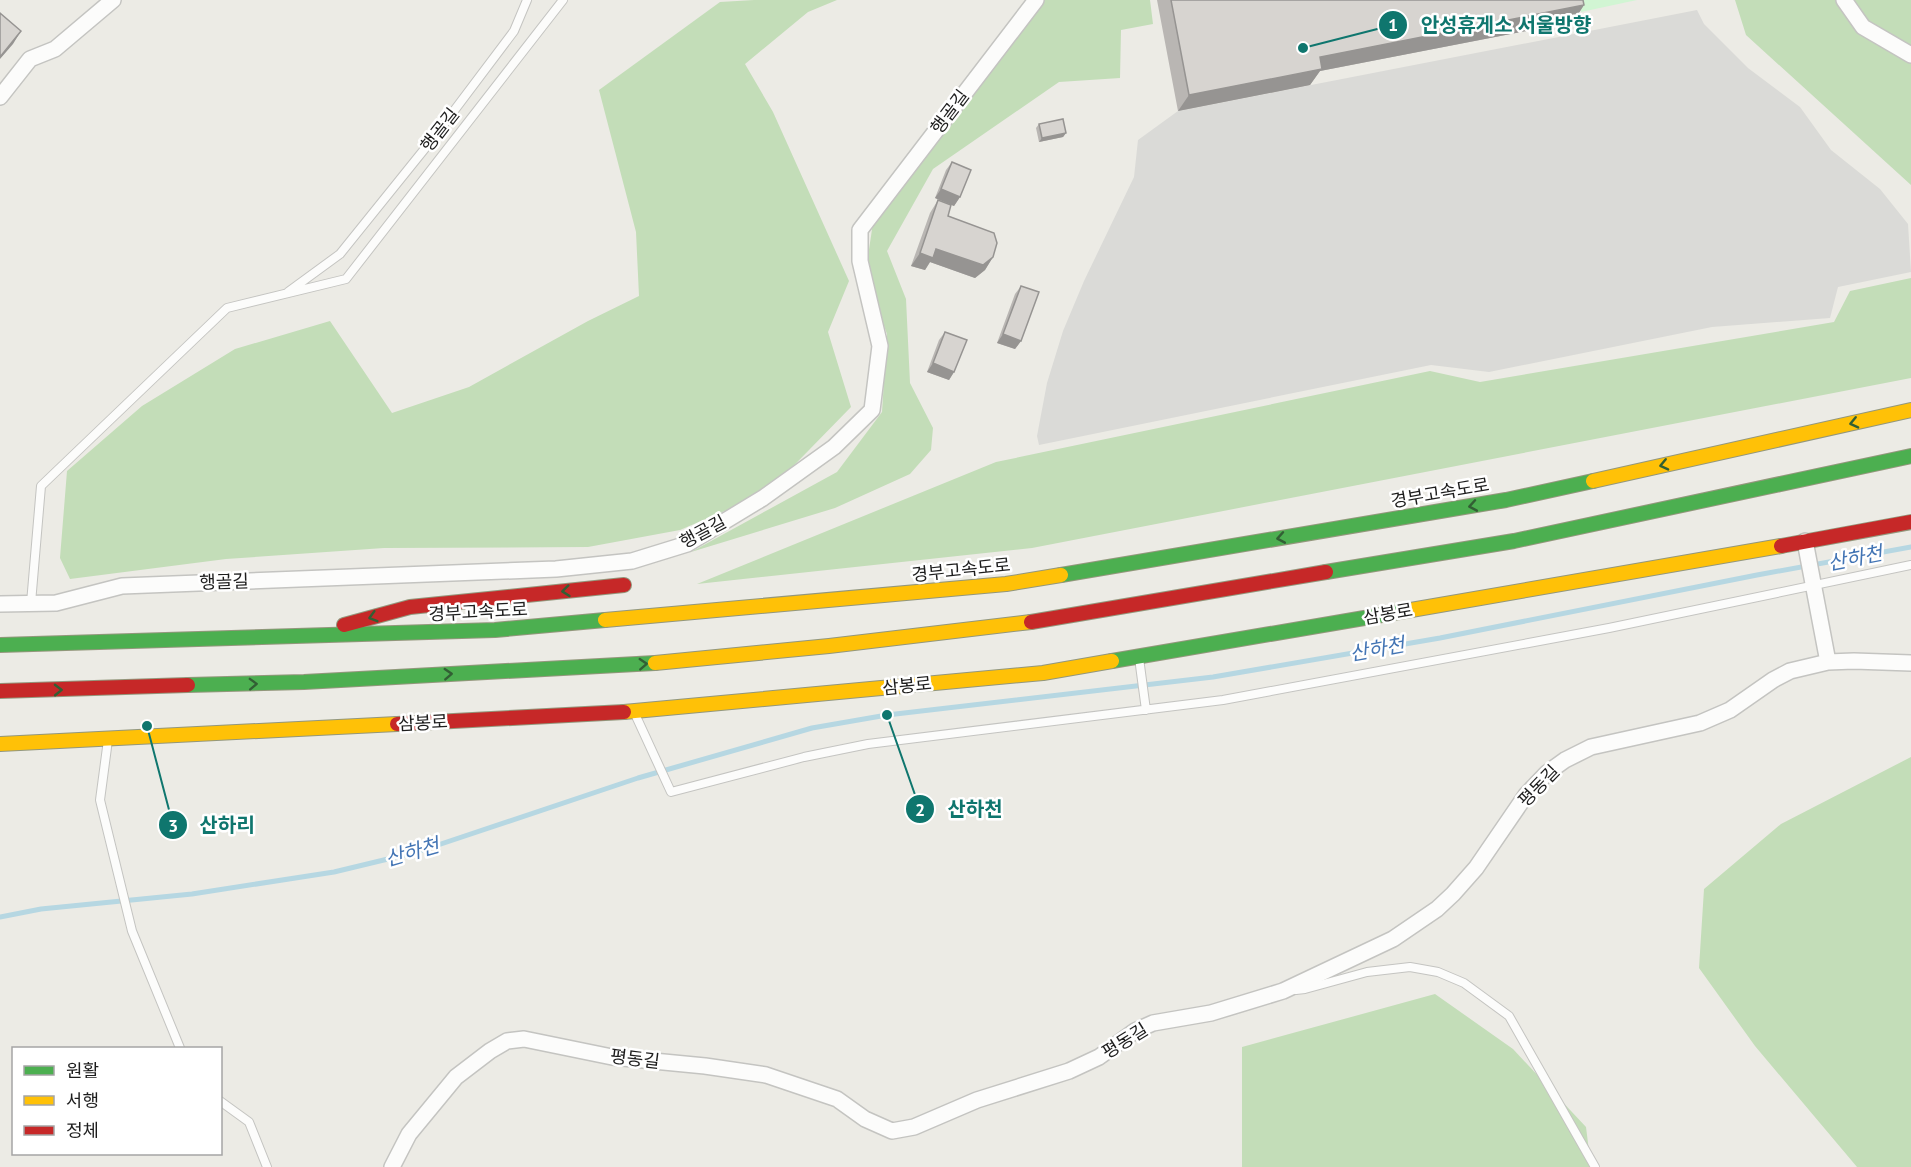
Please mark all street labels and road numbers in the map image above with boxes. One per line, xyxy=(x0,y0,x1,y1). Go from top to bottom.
street label: 행골길 xyxy=(925,85,974,138)
street label: 행골길 xyxy=(415,103,464,156)
street label: 경부고속도로 xyxy=(1389,473,1491,512)
street label: 행골길 xyxy=(675,510,730,553)
street label: 경부고속도로 xyxy=(910,553,1012,586)
street label: 행골길 xyxy=(199,569,249,594)
street label: 경부고속도로 xyxy=(428,597,528,626)
street label: 삼봉로 xyxy=(1361,598,1414,629)
street label: 삼봉로 xyxy=(881,671,933,700)
street label: 삼봉로 xyxy=(398,710,448,735)
street label: 평동길 xyxy=(1513,760,1564,812)
street label: 평동길 xyxy=(1098,1018,1152,1063)
street label: 평동길 xyxy=(609,1044,661,1073)

